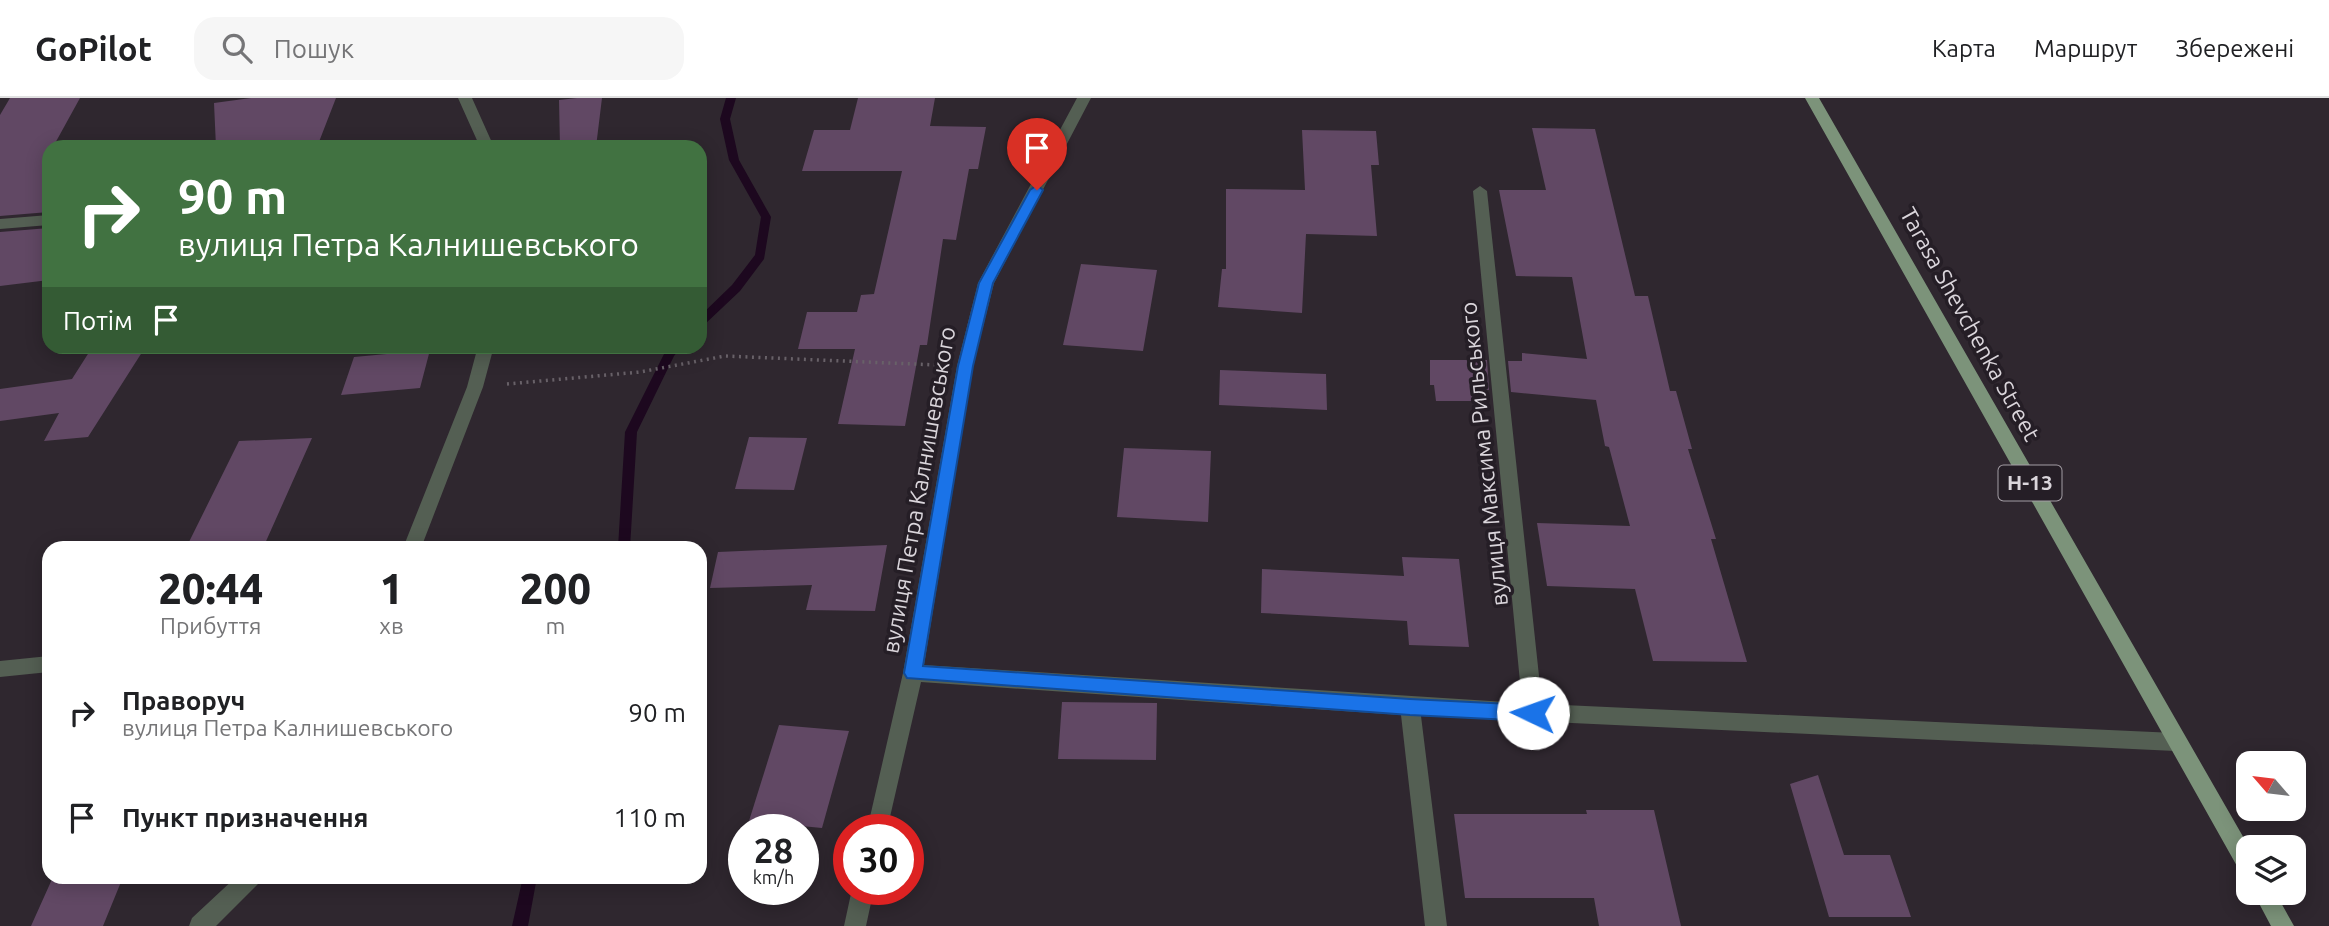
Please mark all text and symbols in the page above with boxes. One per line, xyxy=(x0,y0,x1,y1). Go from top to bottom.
search box xyxy=(194,17,684,80)
icon: search xyxy=(218,29,256,67)
text: GoPilot xyxy=(35,30,152,67)
text: Пошук xyxy=(274,34,354,63)
text: Карта xyxy=(1932,35,1996,62)
text: Маршрут xyxy=(2034,35,2137,62)
text: Збережені xyxy=(2175,35,2294,62)
pin xyxy=(1007,118,1067,190)
icon: arrive xyxy=(1018,129,1056,167)
icon: right xyxy=(63,168,154,259)
text: 90 m xyxy=(178,168,287,223)
street label: Tarasa Shevchenka Street xyxy=(1896,203,2045,445)
text: вулиця Петра Калнишевського xyxy=(178,226,639,262)
icon: arrive xyxy=(147,301,185,339)
street label: вулиця Максима Рильського xyxy=(1455,301,1512,607)
text: Потім xyxy=(63,306,133,335)
street label: вулиця Петра Калнишевського xyxy=(877,325,960,655)
road number: Н-13 xyxy=(1998,466,2062,500)
text: 20:44 xyxy=(158,565,263,612)
text: 1 xyxy=(380,565,403,612)
text: 200 xyxy=(520,565,591,612)
text: Прибуття xyxy=(160,613,261,638)
text: хв xyxy=(379,613,404,638)
text: m xyxy=(545,613,565,638)
position arrow xyxy=(1496,676,1570,750)
text: Праворуч xyxy=(122,686,245,715)
icon: right xyxy=(63,694,101,732)
text: 90 m xyxy=(628,698,686,727)
text: вулиця Петра Калнишевського xyxy=(122,715,453,740)
north arrow xyxy=(2236,751,2306,821)
map controls xyxy=(2236,751,2306,905)
icon: arrive xyxy=(63,799,101,837)
text: Пункт призначення xyxy=(122,803,368,832)
text: 110 m xyxy=(614,803,686,832)
speed limit sign: 30 xyxy=(833,814,924,905)
text: 28 xyxy=(754,830,793,870)
button: layers xyxy=(2236,835,2306,905)
text: km/h xyxy=(753,867,794,887)

